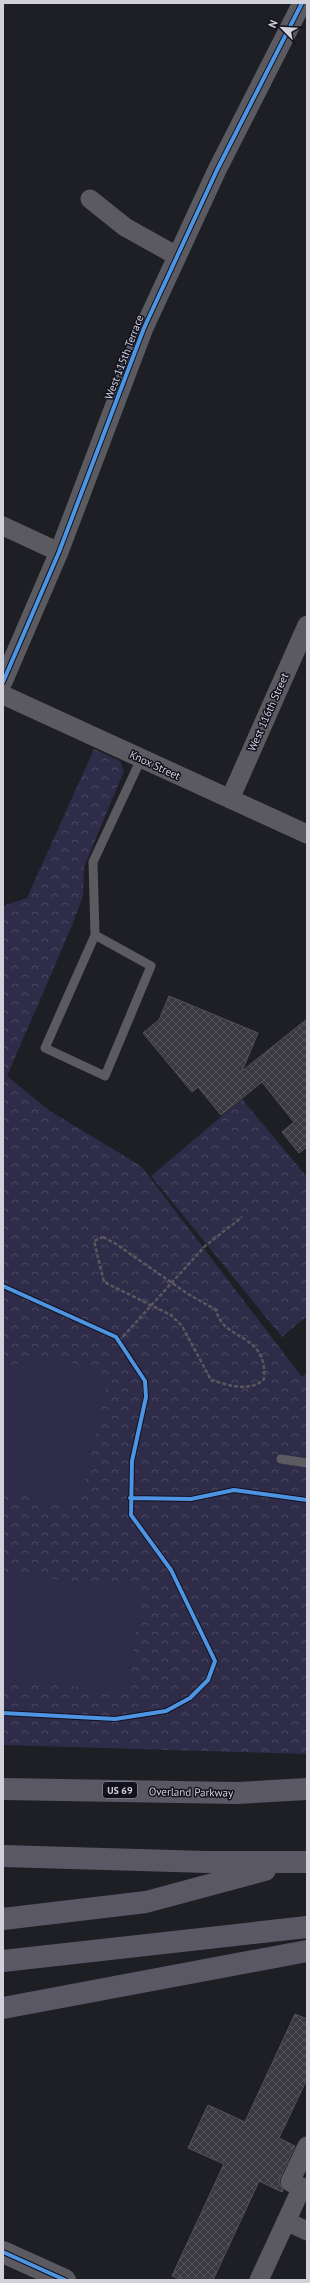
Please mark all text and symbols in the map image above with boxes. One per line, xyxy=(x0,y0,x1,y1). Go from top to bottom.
north arrow xyxy=(262,8,302,48)
text: N xyxy=(265,18,281,30)
street label: West 115th Terrace xyxy=(101,312,147,401)
street label: West 116th Street xyxy=(244,670,292,753)
street label: Knox Street xyxy=(127,747,183,783)
road number: US 69 xyxy=(103,1782,137,1798)
street label: Overland Parkway xyxy=(149,1784,234,1800)

